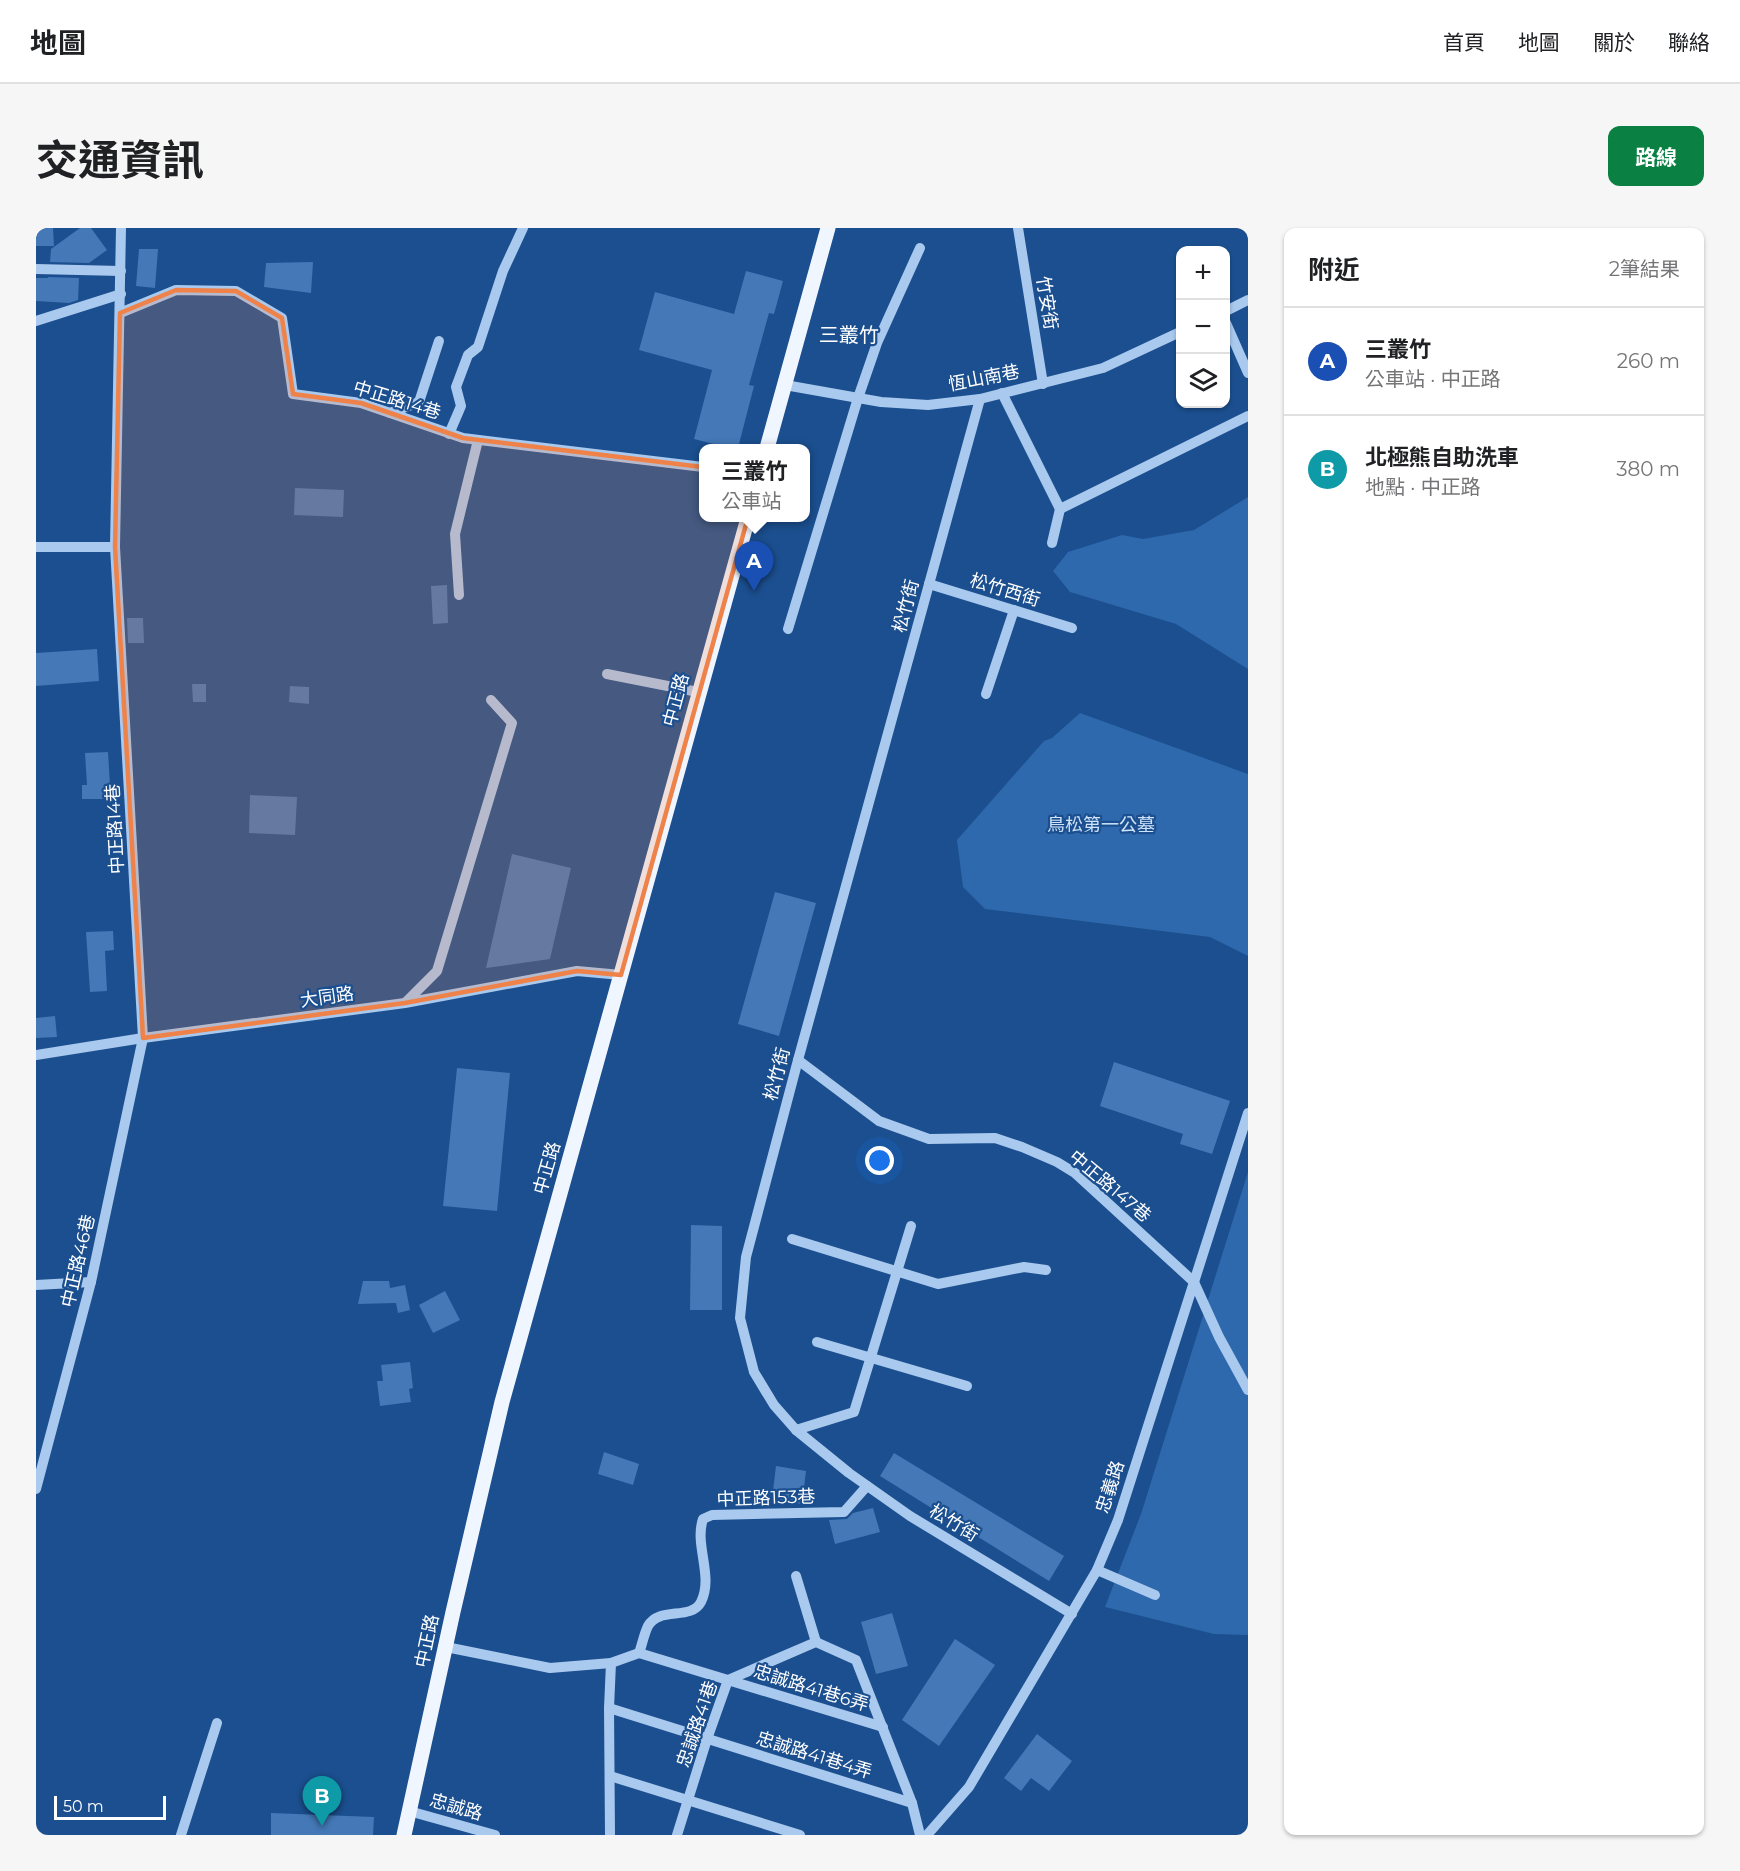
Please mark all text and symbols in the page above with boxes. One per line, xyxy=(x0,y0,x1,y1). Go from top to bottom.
text: 地圖 xyxy=(30,26,86,60)
text: 首頁 xyxy=(1443,30,1485,55)
text: 地圖 xyxy=(1518,30,1560,55)
text: 關於 xyxy=(1593,30,1635,55)
text: 聯絡 xyxy=(1668,30,1710,55)
button: 路線 xyxy=(1608,126,1704,186)
text: 交通資訊 xyxy=(36,134,204,186)
map controls xyxy=(1176,246,1230,408)
button: + xyxy=(1176,246,1230,300)
text: 附近 xyxy=(1308,254,1360,286)
text: 2筆結果 xyxy=(1609,257,1680,281)
street label: 竹安街 xyxy=(1032,275,1062,331)
button: − xyxy=(1176,300,1230,354)
district label: 三叢竹 xyxy=(819,323,879,347)
text: 三叢竹 xyxy=(1365,336,1431,363)
text: A xyxy=(1320,349,1335,373)
text: 260 m xyxy=(1617,349,1680,373)
button: layers xyxy=(1176,354,1230,408)
street label: 恆山南巷 xyxy=(947,360,1021,396)
text: 公車站 · 中正路 xyxy=(1365,367,1501,391)
street label: 中正路14巷 xyxy=(351,376,443,424)
popup xyxy=(699,444,810,522)
text: 北極熊自助洗車 xyxy=(1365,444,1519,471)
text: B xyxy=(1320,457,1335,481)
text: 380 m xyxy=(1616,457,1680,481)
text: 三叢竹 xyxy=(721,458,788,485)
text: 地點 · 中正路 xyxy=(1365,475,1481,499)
text: 公車站 xyxy=(721,489,781,513)
pin: A xyxy=(734,542,774,591)
street label: 松竹西街 xyxy=(967,569,1043,611)
street label: 松竹街 xyxy=(888,577,924,635)
street label: 中正路 xyxy=(658,671,694,729)
street label: 中正路14巷 xyxy=(102,783,128,875)
park label: 鳥松第一公墓 xyxy=(1047,814,1155,836)
street label: 大同路 xyxy=(299,982,355,1012)
street label: 松竹街 xyxy=(759,1045,795,1103)
street label: 中正路 xyxy=(529,1139,565,1197)
street label: 中正路147巷 xyxy=(1065,1145,1155,1227)
your location xyxy=(865,1146,894,1175)
street label: 中正路46巷 xyxy=(57,1212,99,1310)
street label: 忠義路 xyxy=(1091,1458,1129,1516)
street label: 中正路153巷 xyxy=(716,1485,816,1511)
street label: 松竹街 xyxy=(925,1500,983,1546)
street label: 中正路 xyxy=(411,1612,443,1670)
street label: 忠誠路41巷6弄 xyxy=(751,1660,871,1716)
street label: 忠誠路41巷 xyxy=(672,1678,722,1770)
street label: 忠誠路41巷4弄 xyxy=(753,1727,875,1783)
pin: B xyxy=(302,1776,342,1826)
street label: 忠誠路 xyxy=(427,1789,485,1825)
scale bar xyxy=(54,1793,166,1820)
text: 50 m xyxy=(63,1797,104,1816)

